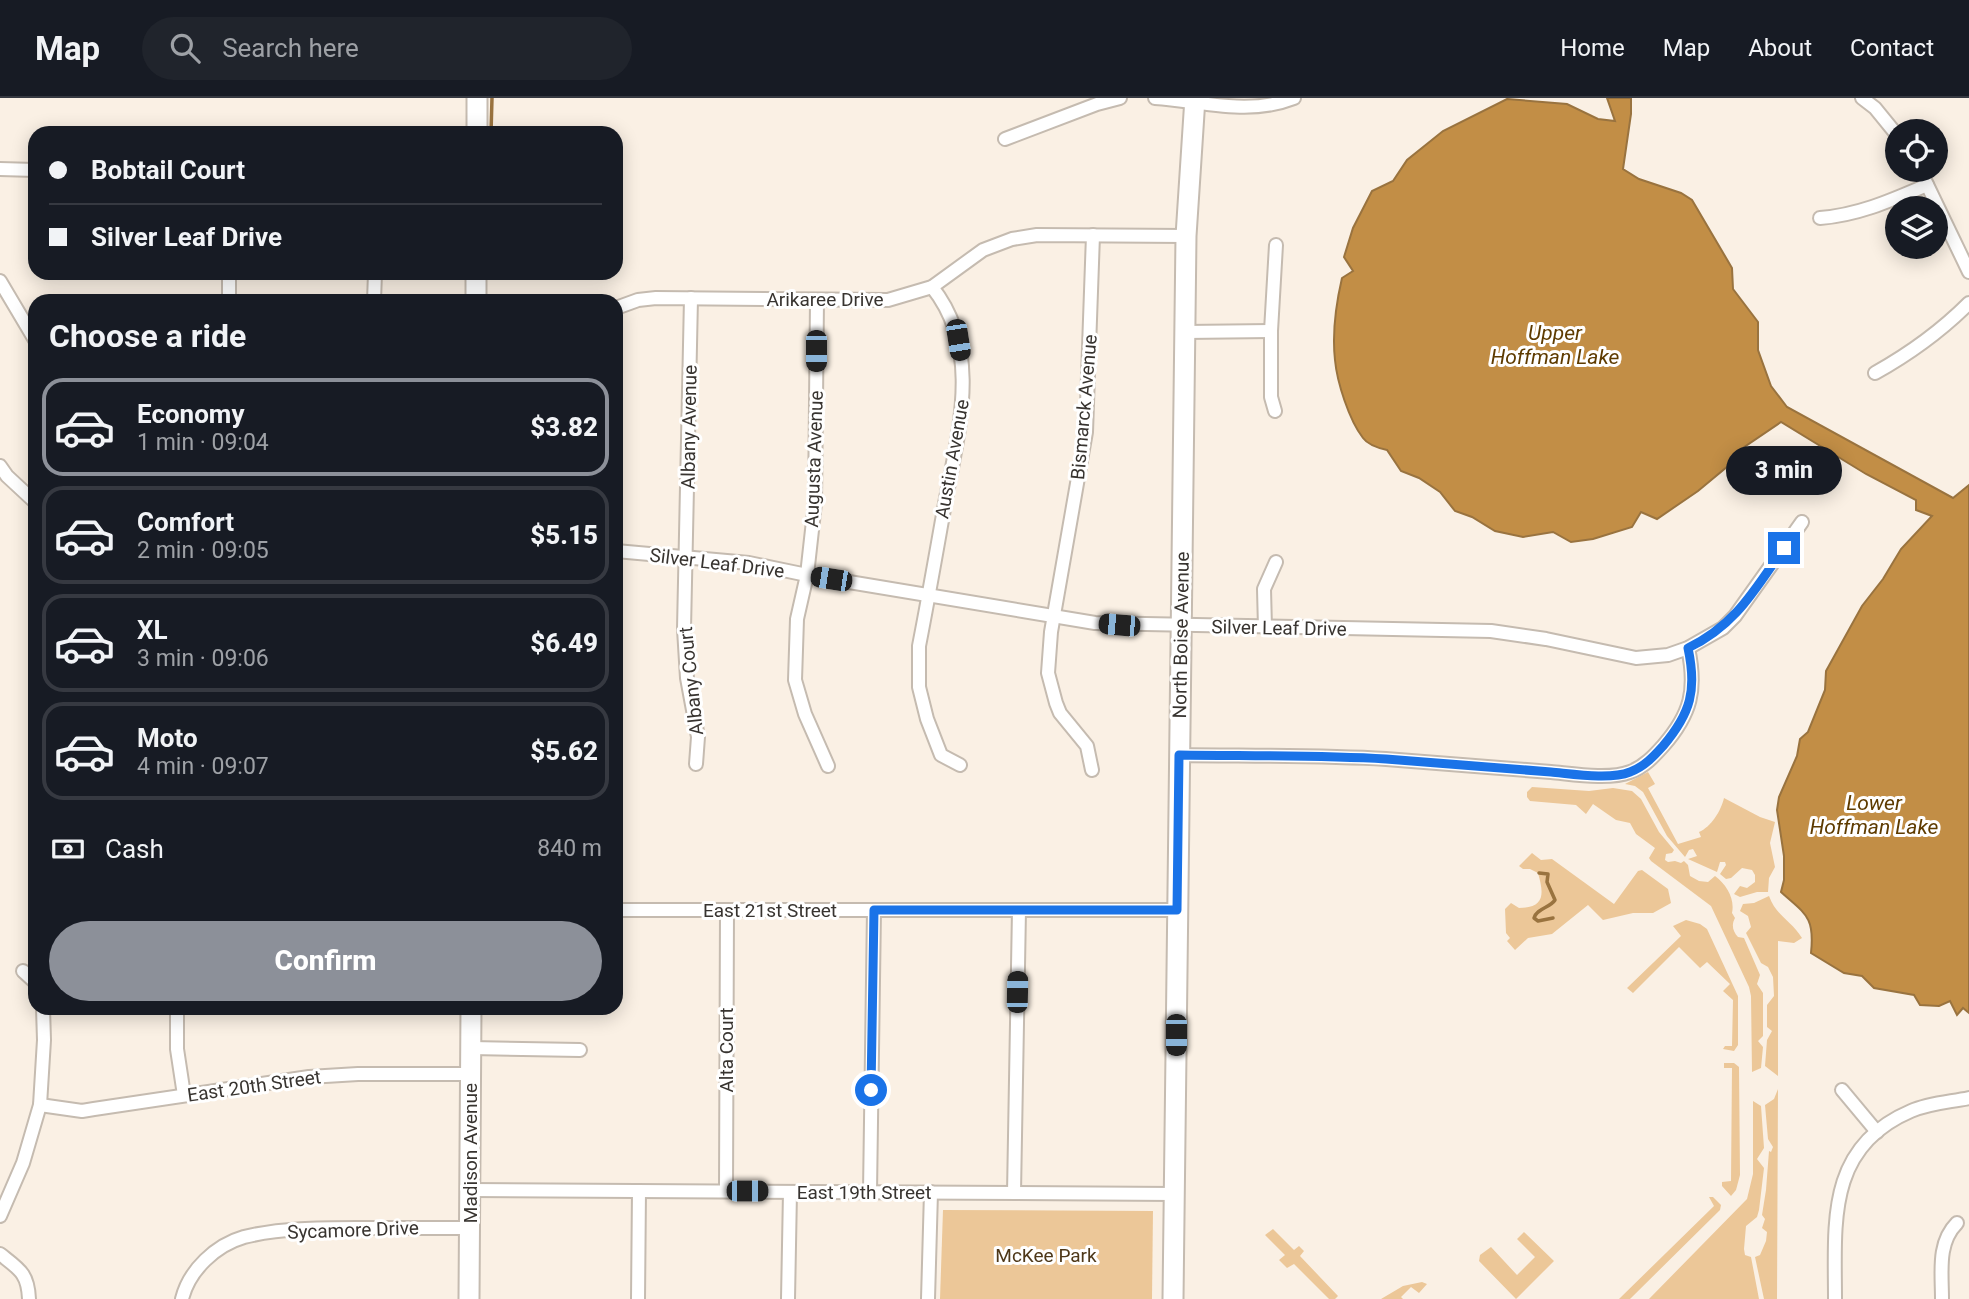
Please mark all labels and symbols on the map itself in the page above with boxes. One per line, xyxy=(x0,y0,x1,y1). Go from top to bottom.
street label: Arikaree Drive xyxy=(766,288,884,311)
car xyxy=(945,318,972,362)
water label: Upper Hoffman Lake xyxy=(1491,321,1620,369)
car xyxy=(806,330,827,372)
street label: Bismarck Avenue xyxy=(1066,333,1102,481)
street label: Albany Avenue xyxy=(676,365,702,489)
street label: Augusta Avenue xyxy=(800,390,828,528)
street label: Austin Avenue xyxy=(930,398,974,520)
callout: 3 min xyxy=(1726,447,1842,496)
route end xyxy=(1768,532,1800,564)
street label: Silver Leaf Drive xyxy=(648,543,786,583)
street label: North Boise Avenue xyxy=(1168,551,1194,719)
car xyxy=(809,565,854,593)
car xyxy=(1098,613,1141,637)
street label: Silver Leaf Drive xyxy=(1211,615,1347,641)
street label: Albany Court xyxy=(674,626,708,736)
water label: Lower Hoffman Lake xyxy=(1810,791,1939,839)
street label: East 21st Street xyxy=(703,899,837,922)
car xyxy=(1007,971,1028,1013)
street label: Alta Court xyxy=(715,1007,738,1093)
car xyxy=(1166,1014,1187,1056)
street label: East 20th Street xyxy=(186,1065,322,1107)
route start xyxy=(855,1074,887,1106)
street label: Madison Avenue xyxy=(459,1083,482,1223)
car xyxy=(727,1181,769,1202)
street label: East 19th Street xyxy=(797,1181,931,1204)
street label: Sycamore Drive xyxy=(287,1216,419,1244)
park label: McKee Park xyxy=(995,1244,1097,1267)

